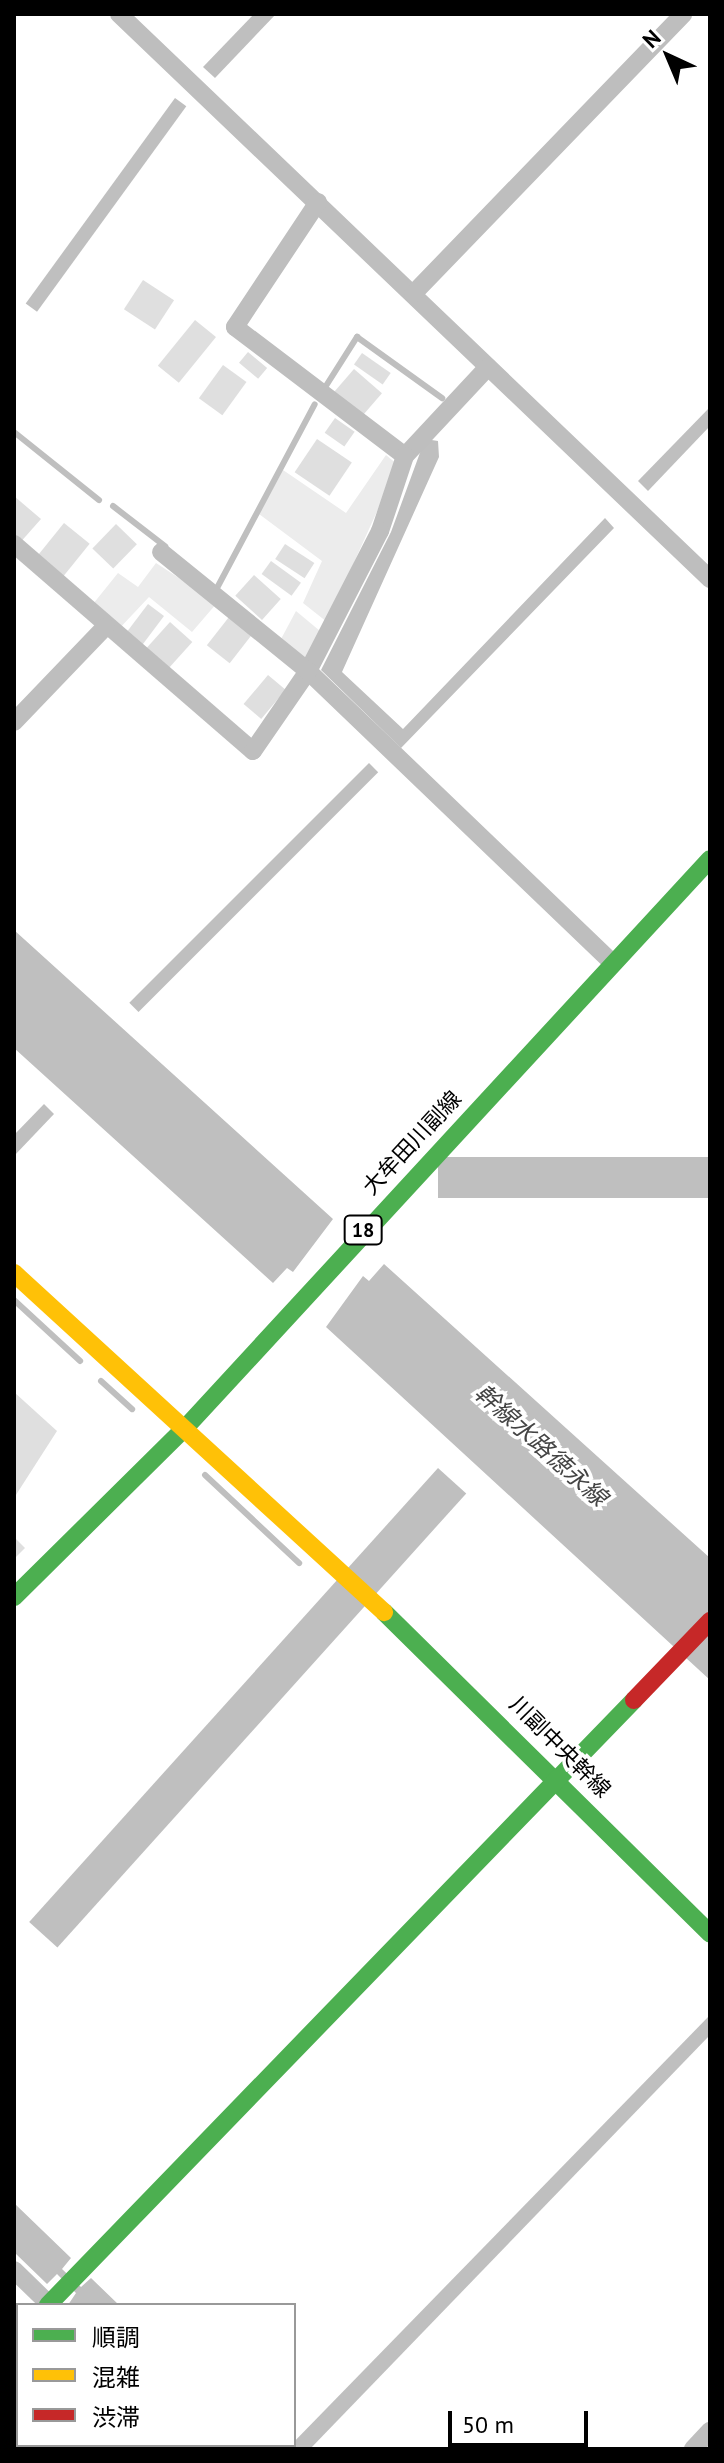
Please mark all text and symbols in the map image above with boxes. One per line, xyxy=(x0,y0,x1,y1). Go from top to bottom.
north arrow xyxy=(628,16,708,96)
text: N xyxy=(636,24,666,54)
street label: 大牟田川副線 xyxy=(357,1086,467,1200)
road number: 18 xyxy=(343,1214,383,1246)
water label: 幹線水路徳永線 xyxy=(469,1378,613,1512)
street label: 川副中央幹線 xyxy=(504,1691,616,1803)
legend xyxy=(16,2303,296,2447)
text: 順調 xyxy=(92,2322,140,2353)
text: 混雑 xyxy=(92,2362,140,2393)
scale bar xyxy=(452,2395,592,2445)
text: 渋滞 xyxy=(92,2402,140,2433)
text: 50 m xyxy=(462,2409,514,2440)

